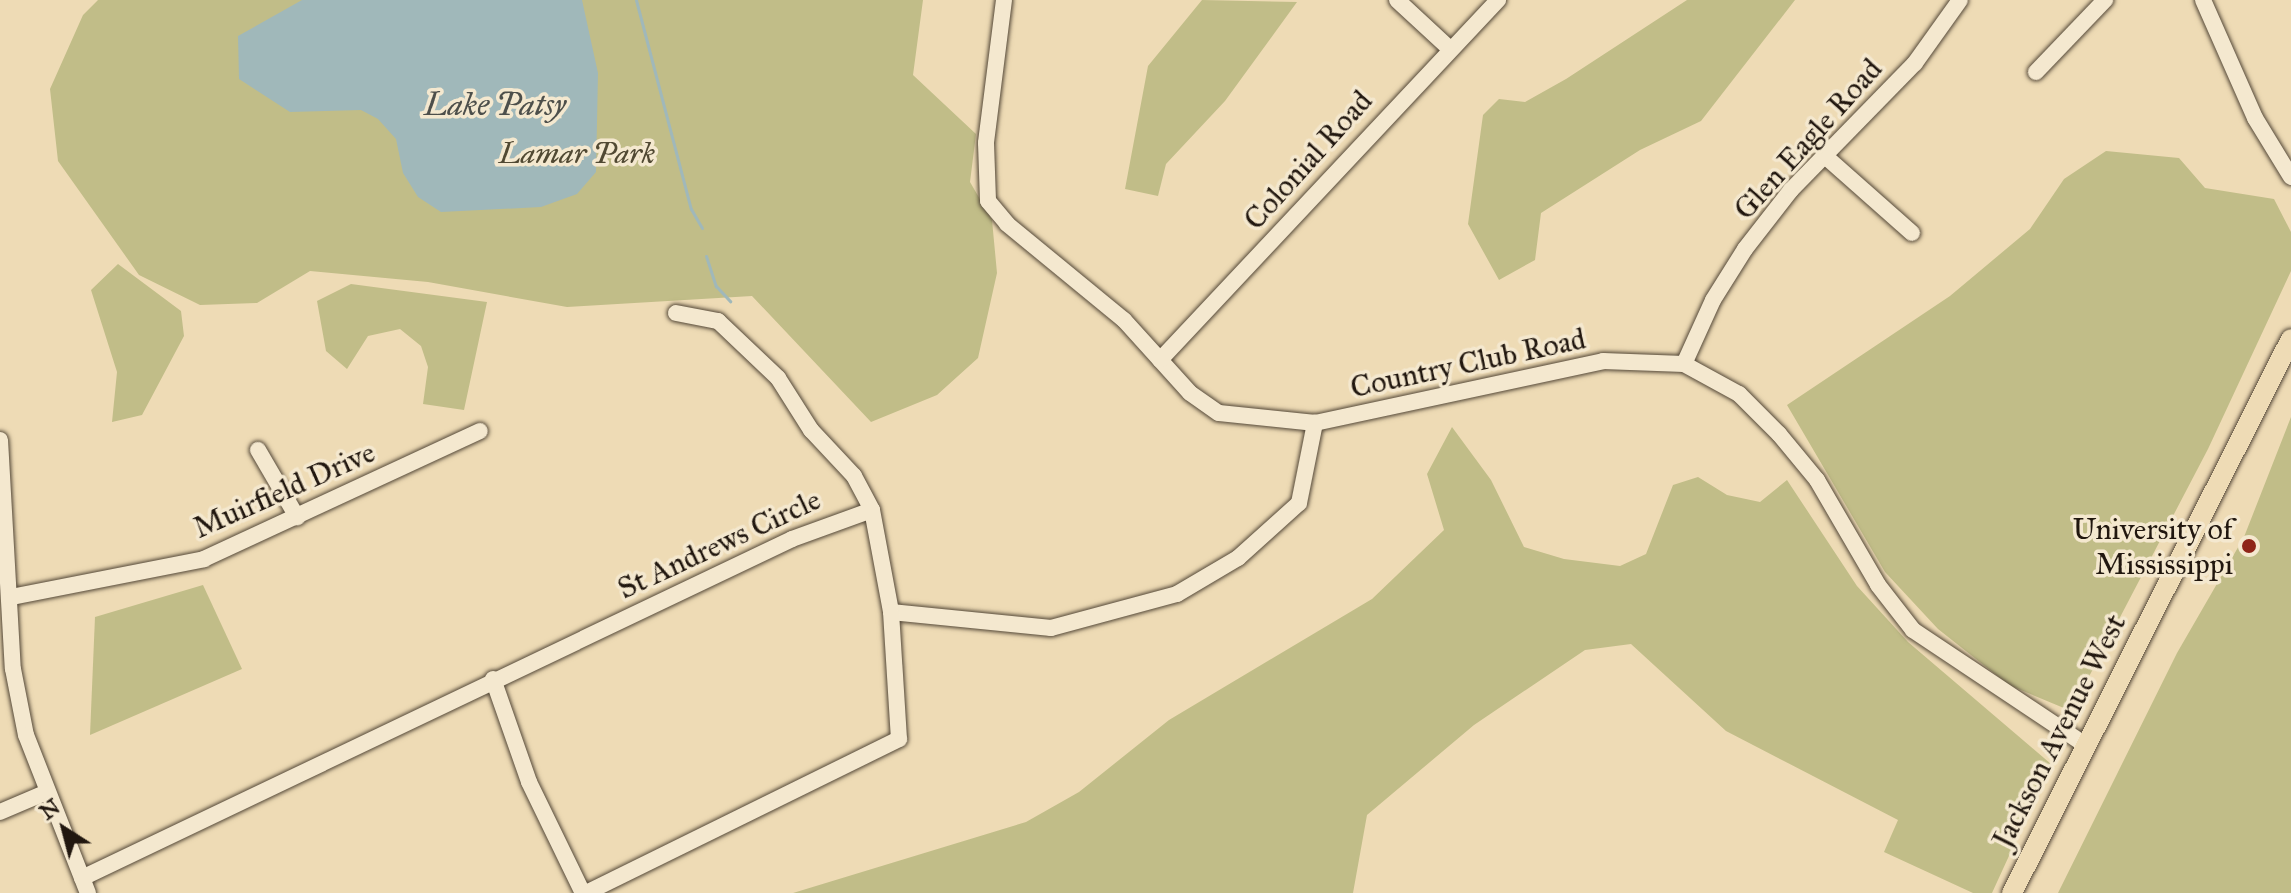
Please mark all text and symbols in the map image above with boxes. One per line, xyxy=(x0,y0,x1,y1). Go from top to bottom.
street label: Glen Eagle Road xyxy=(1726,51,1890,227)
street label: Colonial Road xyxy=(1236,83,1380,237)
water label: Lake Patsy xyxy=(424,86,566,124)
park label: Lamar Park xyxy=(499,135,655,171)
street label: Country Club Road xyxy=(1347,320,1589,406)
street label: Muirfield Drive xyxy=(188,434,380,546)
street label: St Andrews Circle xyxy=(612,481,826,607)
place label: University of Mississippi xyxy=(2073,511,2233,582)
marker: University of Mississippi xyxy=(2240,537,2258,555)
street label: Jackson Avenue West xyxy=(1985,608,2133,854)
north arrow xyxy=(24,789,104,869)
text: N xyxy=(34,793,65,826)

